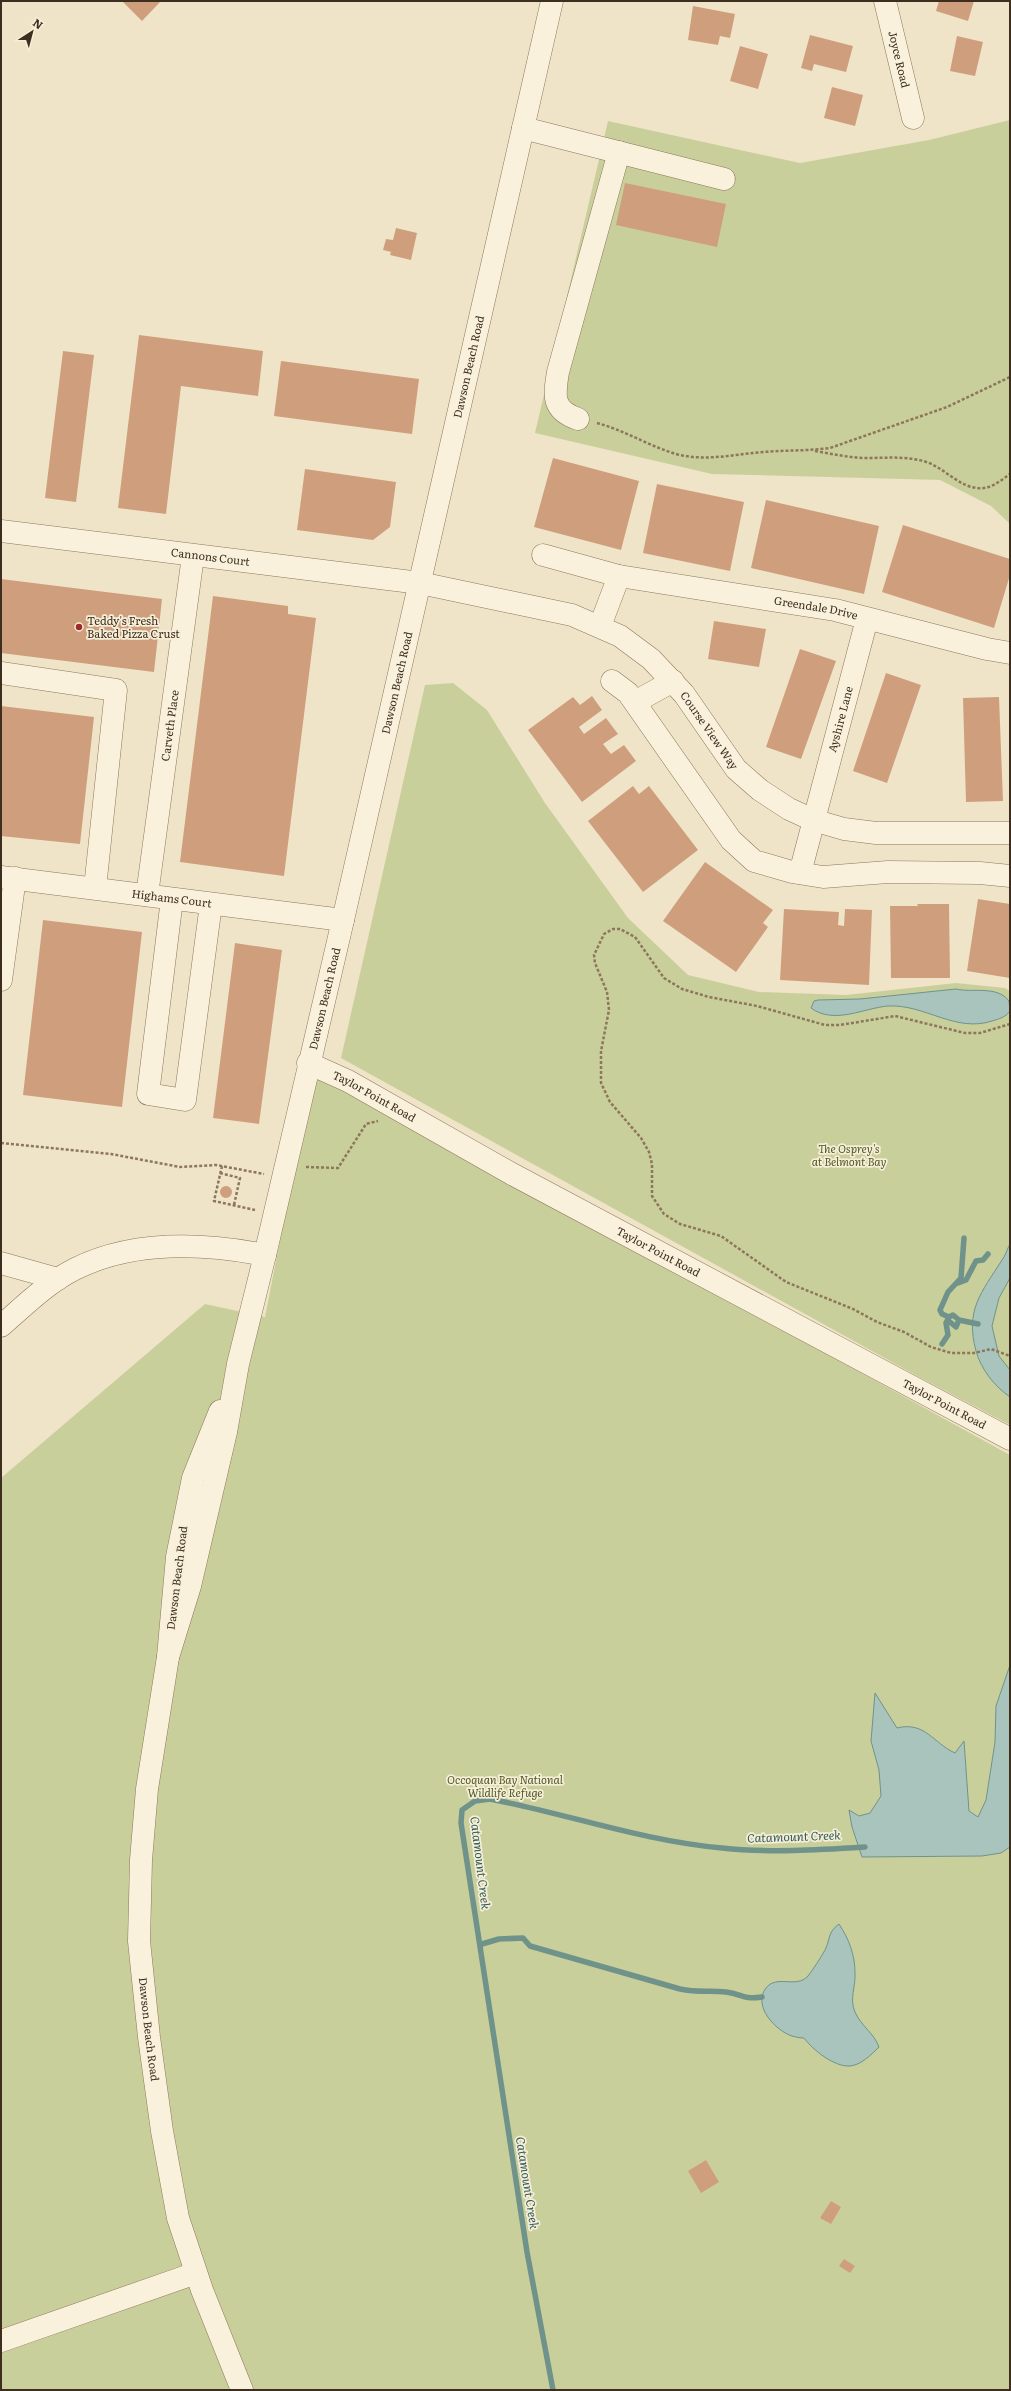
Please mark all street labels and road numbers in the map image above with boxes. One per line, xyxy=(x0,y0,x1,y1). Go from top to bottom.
street label: Joyce Road xyxy=(885,29,915,89)
street label: Dawson Beach Road xyxy=(448,314,487,420)
street label: Cannons Court xyxy=(170,543,251,569)
street label: Greendale Drive xyxy=(773,592,860,623)
street label: Dawson Beach Road xyxy=(377,630,415,735)
street label: Ayshire Lane xyxy=(823,684,856,754)
street label: Course View Way xyxy=(677,688,743,773)
street label: Carveth Place xyxy=(156,689,182,762)
street label: Highams Court xyxy=(131,885,213,910)
street label: Dawson Beach Road xyxy=(304,945,343,1051)
street label: Taylor Point Road xyxy=(330,1066,419,1125)
street label: Taylor Point Road xyxy=(614,1222,704,1280)
street label: Taylor Point Road xyxy=(900,1374,990,1432)
street label: Dawson Beach Road xyxy=(162,1525,190,1631)
street label: Dawson Beach Road xyxy=(136,1976,164,2082)

